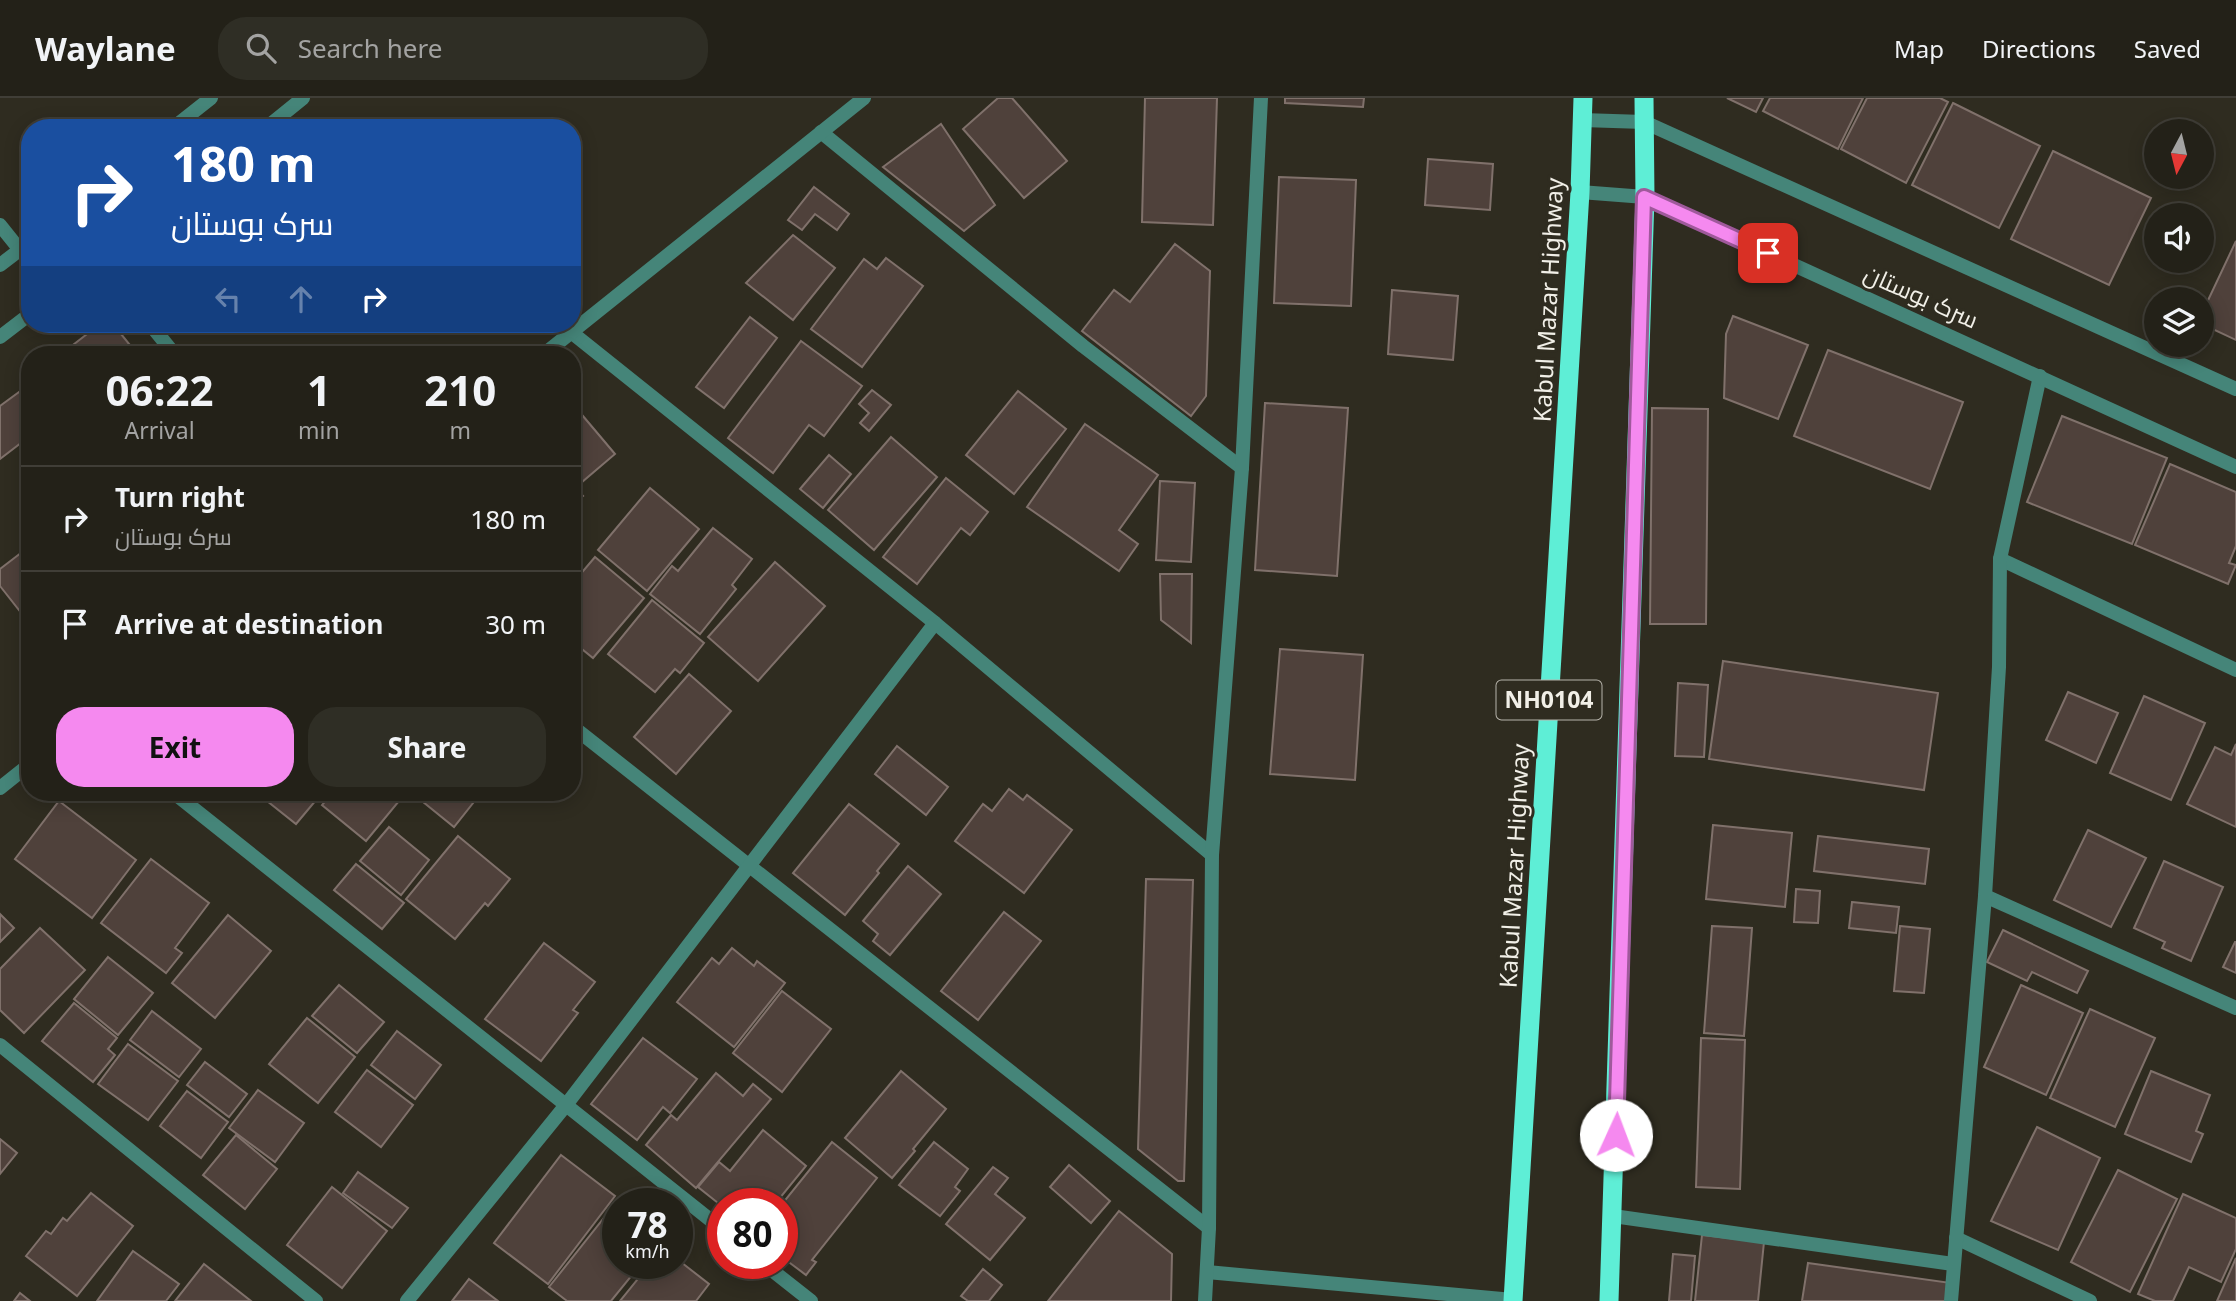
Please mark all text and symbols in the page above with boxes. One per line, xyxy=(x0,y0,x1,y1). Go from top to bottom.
search box xyxy=(218,17,708,80)
text: Waylane xyxy=(35,26,176,71)
icon: search xyxy=(242,29,280,67)
text: Search here xyxy=(298,30,442,66)
text: Map xyxy=(1894,32,1944,65)
text: Directions xyxy=(1982,32,2096,65)
text: Saved xyxy=(2134,32,2201,65)
north arrow xyxy=(2144,119,2214,189)
map controls xyxy=(2144,119,2214,357)
text: 180 m xyxy=(171,130,316,196)
icon: right xyxy=(56,147,147,238)
street label: Kabul Mazar Highway xyxy=(1525,176,1570,423)
text: سرک بوستان xyxy=(171,201,334,244)
button: sound xyxy=(2144,203,2214,273)
pin xyxy=(1738,223,1798,283)
icon: arrive xyxy=(1749,234,1787,272)
street label: سرک بوستان xyxy=(1859,256,1984,336)
icon: left xyxy=(209,280,247,318)
icon: ahead xyxy=(282,280,320,318)
icon: right xyxy=(355,280,393,318)
button: layers xyxy=(2144,287,2214,357)
text: 06:22 xyxy=(106,361,213,418)
text: 1 xyxy=(307,361,331,418)
text: 210 xyxy=(424,361,496,418)
text: Arrival xyxy=(124,414,195,446)
text: min xyxy=(298,414,340,446)
text: m xyxy=(450,414,471,446)
text: Turn right xyxy=(115,479,245,515)
icon: right xyxy=(56,500,94,538)
text: 180 m xyxy=(470,501,546,537)
text: سرک بوستان xyxy=(115,520,232,552)
icon: arrive xyxy=(56,605,94,643)
text: Arrive at destination xyxy=(115,606,384,642)
text: 30 m xyxy=(485,606,546,642)
road number: NH0104 xyxy=(1496,680,1602,720)
button: Exit xyxy=(56,707,294,787)
button: Share xyxy=(308,707,546,787)
street label: Kabul Mazar Highway xyxy=(1491,742,1536,989)
position arrow xyxy=(1579,1098,1653,1172)
speed limit sign: 80 xyxy=(707,1188,798,1279)
text: 78 xyxy=(627,1201,668,1248)
text: km/h xyxy=(625,1239,670,1263)

